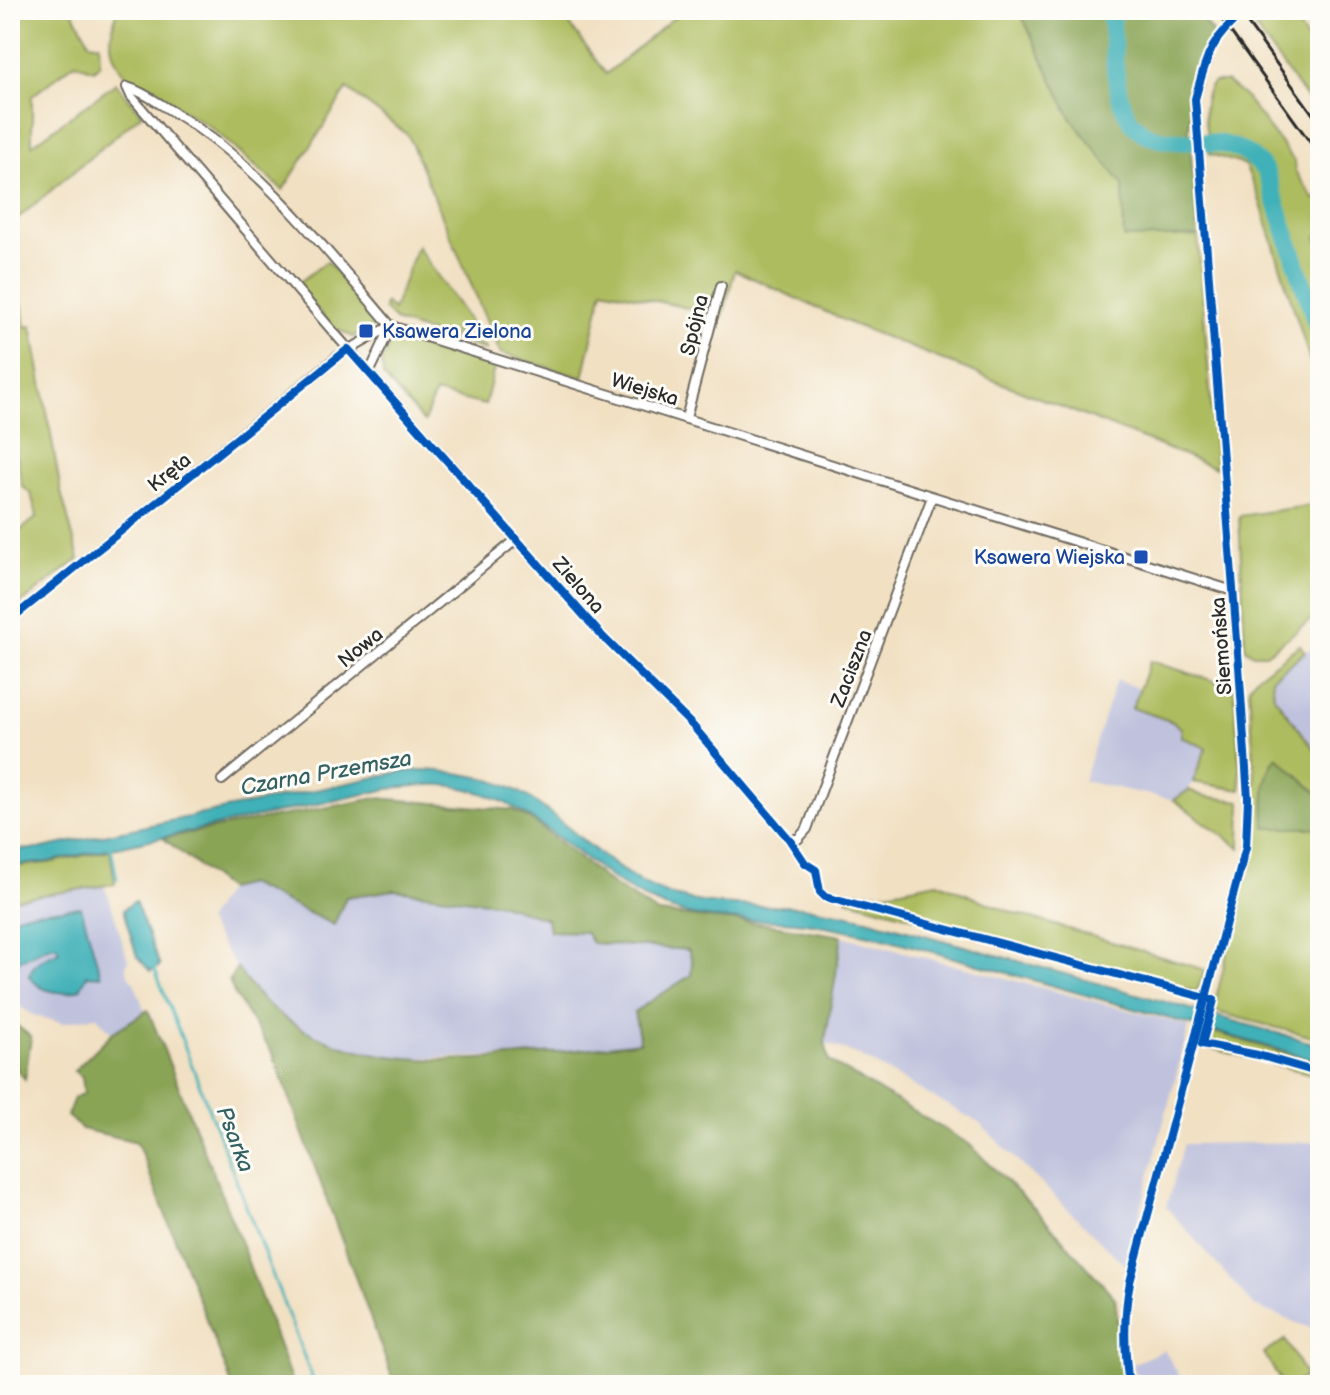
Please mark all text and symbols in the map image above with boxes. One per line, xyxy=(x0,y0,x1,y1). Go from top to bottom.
street label: Spójna xyxy=(676,292,714,358)
place label: Ksawera Zielona xyxy=(382,320,532,344)
marker: Ksawera Zielona xyxy=(357,322,375,340)
street label: Wiejska xyxy=(608,368,681,412)
street label: Kręta xyxy=(143,448,196,497)
place label: Ksawera Wiejska xyxy=(974,546,1125,570)
marker: Ksawera Wiejska xyxy=(1132,548,1150,566)
street label: Zielona xyxy=(547,552,609,619)
street label: Siemońska xyxy=(1207,596,1237,696)
street label: Nowa xyxy=(333,622,388,673)
street label: Zaciszna xyxy=(826,626,878,711)
water label: Czarna Przemsza xyxy=(239,745,414,802)
water label: Psarka xyxy=(210,1103,259,1176)

